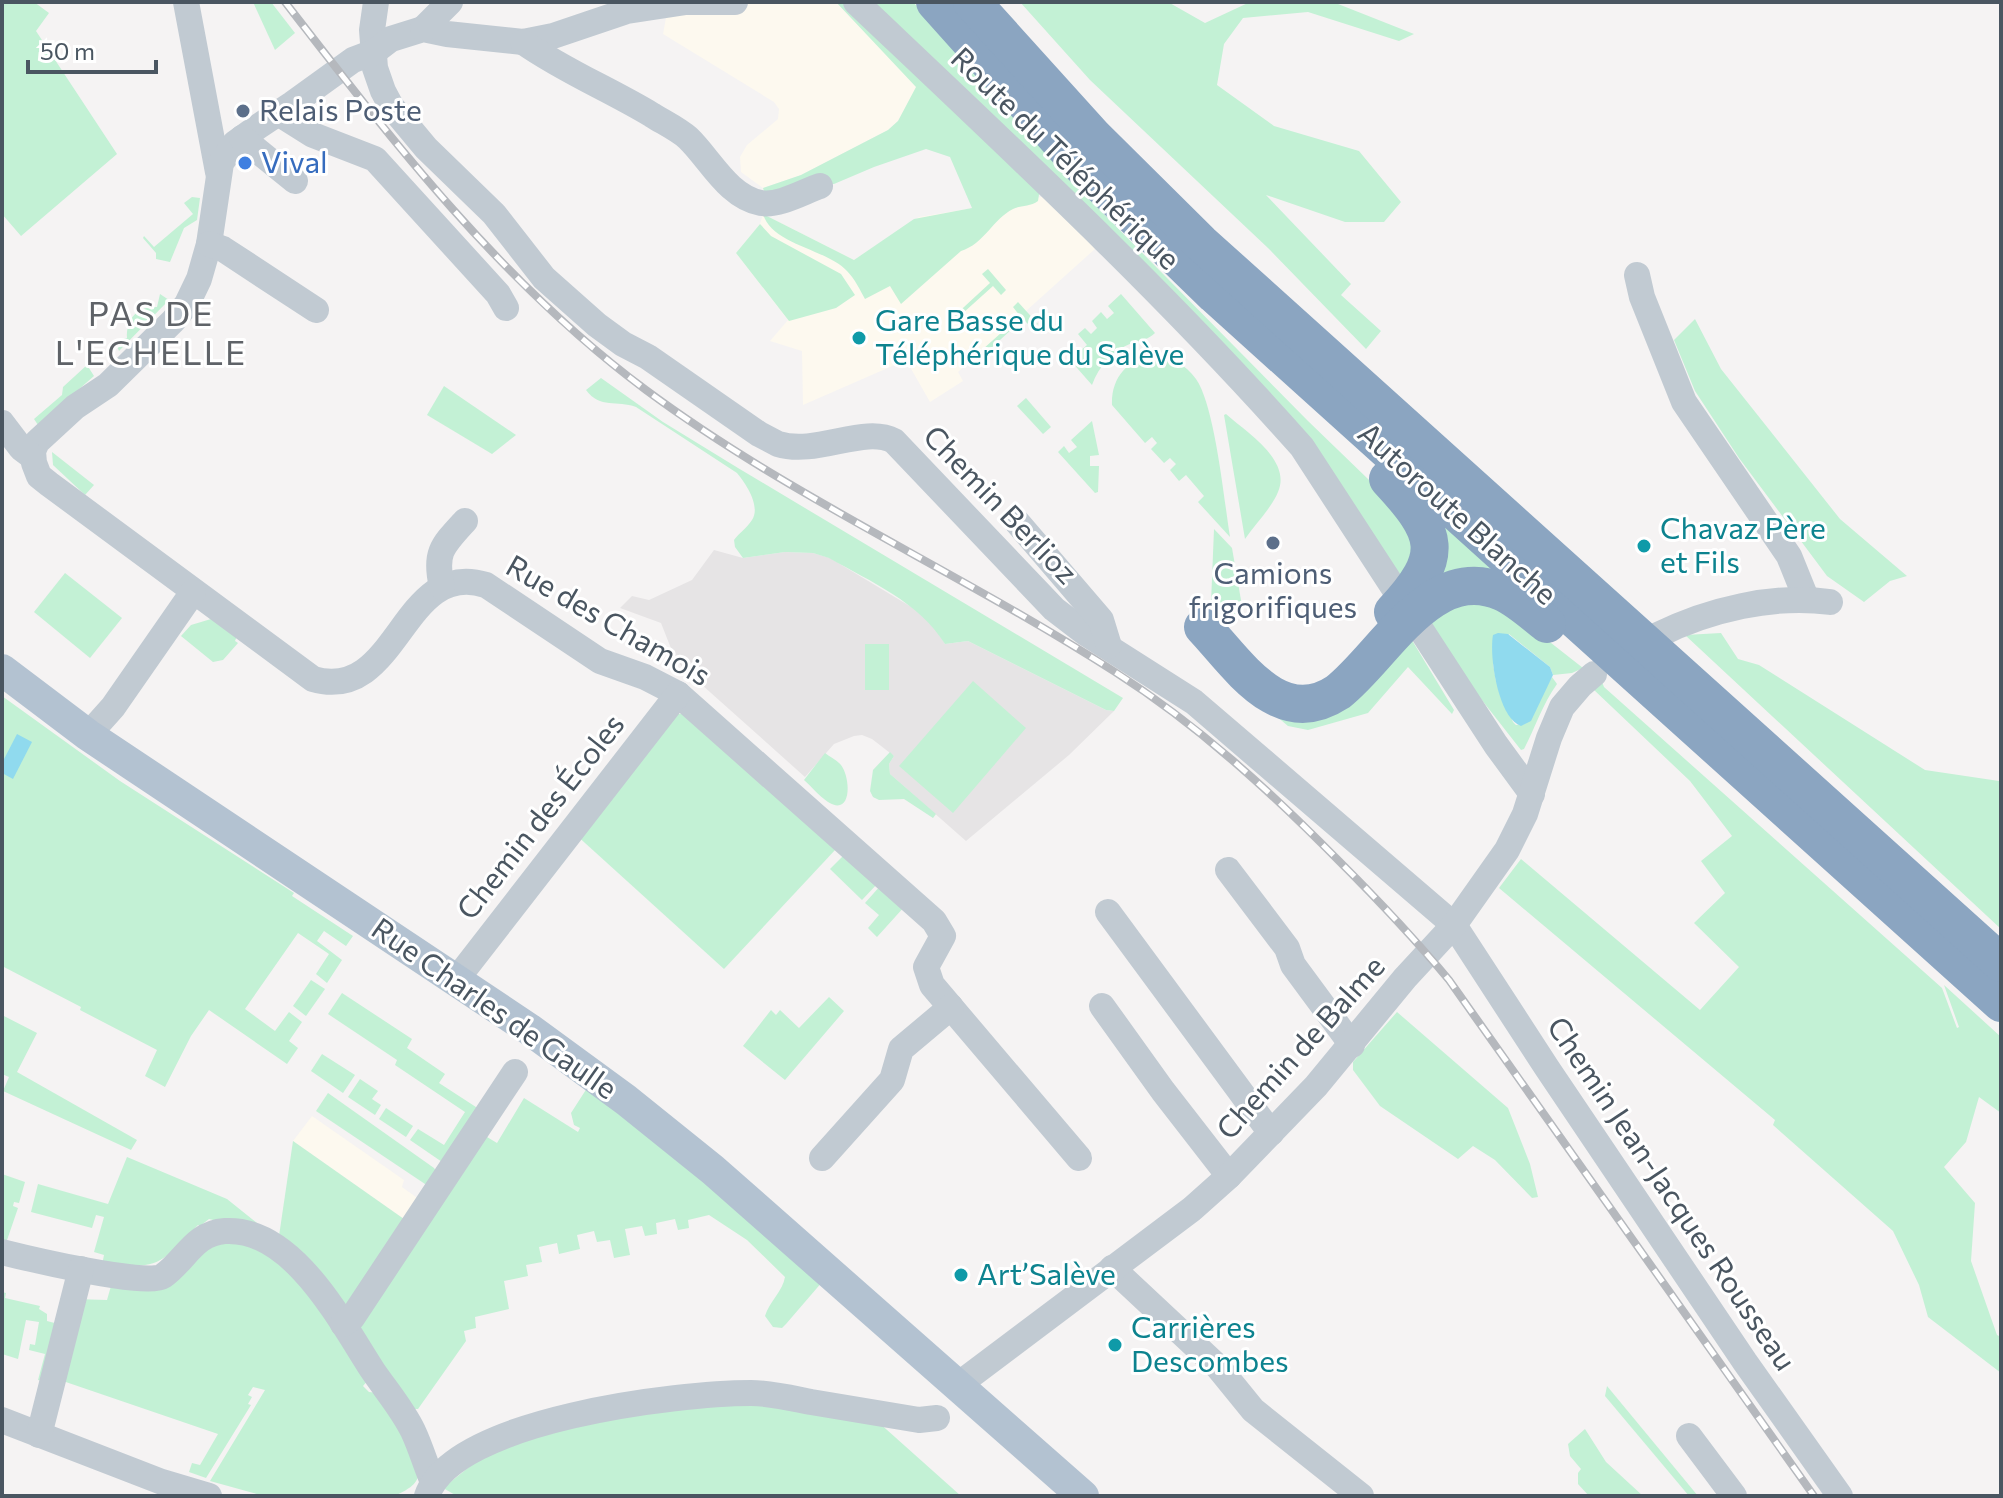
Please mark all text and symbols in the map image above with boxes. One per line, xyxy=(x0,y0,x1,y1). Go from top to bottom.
scale bar xyxy=(28,24,156,74)
text: 50 m xyxy=(40,36,95,65)
street label: Route du Téléphérique xyxy=(945,38,1189,276)
place label: Relais Poste xyxy=(259,90,422,127)
marker: Relais Poste xyxy=(234,102,252,120)
place label: Vival xyxy=(261,142,328,179)
marker: Vival xyxy=(236,154,254,172)
district label: PAS DE L'ECHELLE xyxy=(55,291,247,372)
place label: Gare Basse du Téléphérique du Salève xyxy=(875,300,1184,371)
marker: Gare Basse du Téléphérique du Salève xyxy=(850,329,868,347)
street label: Autoroute Blanche xyxy=(1352,413,1566,611)
street label: Chemin Berlioz xyxy=(917,416,1087,590)
place label: Chavaz Père et Fils xyxy=(1660,508,1826,579)
marker: Camions frigorifiques xyxy=(1264,534,1282,552)
marker: Chavaz Père et Fils xyxy=(1635,537,1653,555)
street label: Rue des Chamois xyxy=(501,545,718,692)
place label: Camions frigorifiques xyxy=(1189,553,1357,624)
street label: Chemin des Écoles xyxy=(447,705,631,926)
street label: Rue Charles de Gaulle xyxy=(366,908,625,1106)
street label: Chemin de Balme xyxy=(1207,947,1391,1146)
street label: Chemin Jean-Jacques Rousseau xyxy=(1541,1009,1805,1376)
place label: Art’Salève xyxy=(977,1254,1116,1291)
marker: Art’Salève xyxy=(952,1266,970,1284)
place label: Carrières Descombes xyxy=(1131,1307,1289,1378)
marker: Carrières Descombes xyxy=(1106,1336,1124,1354)

